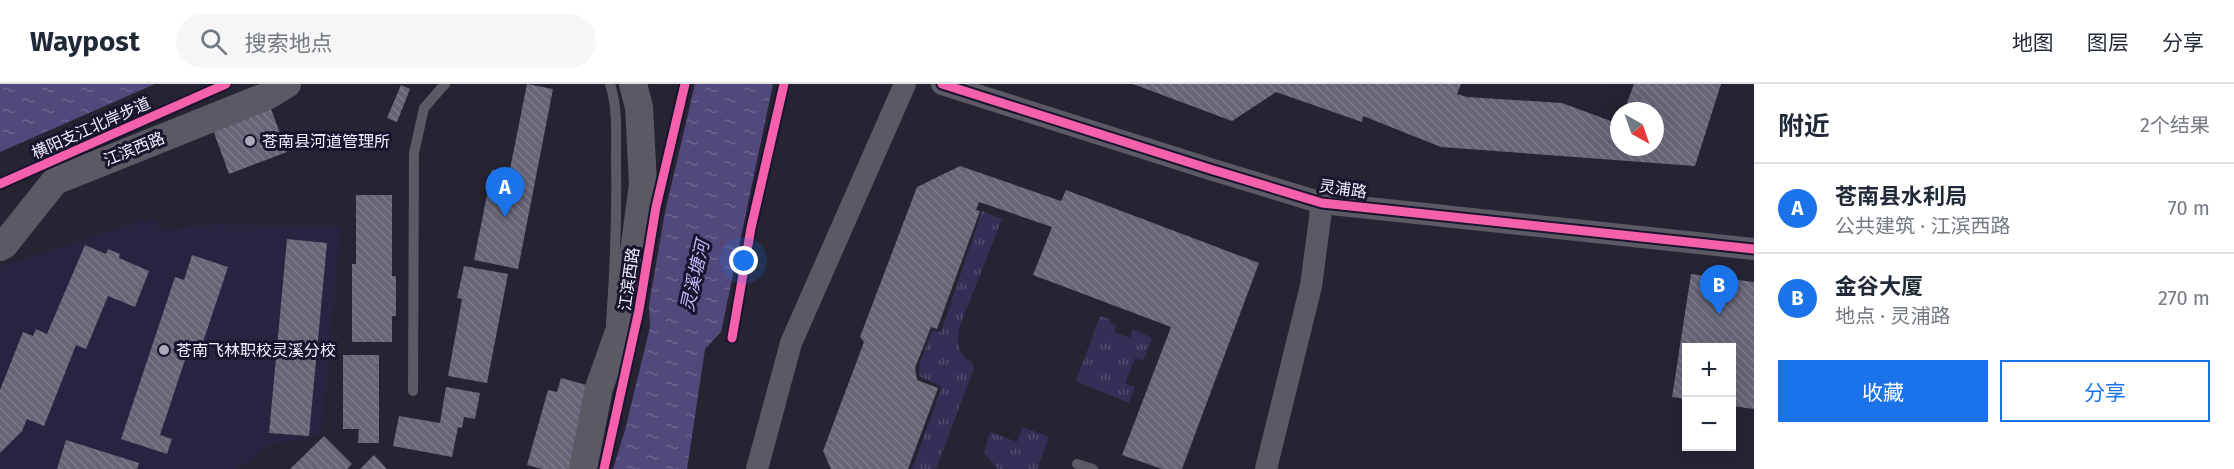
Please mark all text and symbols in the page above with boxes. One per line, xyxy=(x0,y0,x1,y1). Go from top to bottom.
search box xyxy=(176,14,596,68)
text: Waypost xyxy=(30,25,140,58)
icon: search xyxy=(197,25,230,58)
text: 搜索地点 xyxy=(245,30,333,57)
text: 地图 xyxy=(2012,30,2054,56)
text: 图层 xyxy=(2087,30,2129,56)
text: 分享 xyxy=(2162,30,2204,56)
street label: 横阳支江北岸步道 xyxy=(29,93,153,163)
north arrow xyxy=(1610,102,1664,156)
text: 附近 xyxy=(1778,111,1830,142)
text: 2个结果 xyxy=(2140,113,2210,137)
street label: 江滨西路 xyxy=(101,128,167,170)
place label: 苍南县河道管理所 xyxy=(262,132,390,151)
marker: 苍南县河道管理所 xyxy=(243,134,257,148)
pin: A xyxy=(486,168,524,217)
street label: 灵浦路 xyxy=(1318,176,1368,202)
text: 苍南县水利局 xyxy=(1835,183,1967,210)
text: A xyxy=(1792,196,1803,220)
text: 70 m xyxy=(2168,196,2210,220)
text: 公共建筑 · 江滨西路 xyxy=(1835,214,2010,238)
water label: 灵溪塘河 xyxy=(676,236,714,314)
street label: 江滨西路 xyxy=(615,246,643,312)
your location xyxy=(729,246,758,275)
pin: B xyxy=(1700,266,1738,315)
text: 金谷大厦 xyxy=(1835,273,1923,300)
text: B xyxy=(1791,286,1804,310)
text: 270 m xyxy=(2158,286,2210,310)
text: 地点 · 灵浦路 xyxy=(1835,304,1950,328)
place label: 苍南飞林职校灵溪分校 xyxy=(176,341,336,360)
marker: 苍南飞林职校灵溪分校 xyxy=(157,343,171,357)
map controls xyxy=(1682,343,1736,451)
button: + xyxy=(1682,343,1736,397)
button: 收藏 xyxy=(1778,360,1988,422)
button: 分享 xyxy=(2000,360,2210,422)
button: − xyxy=(1682,397,1736,451)

